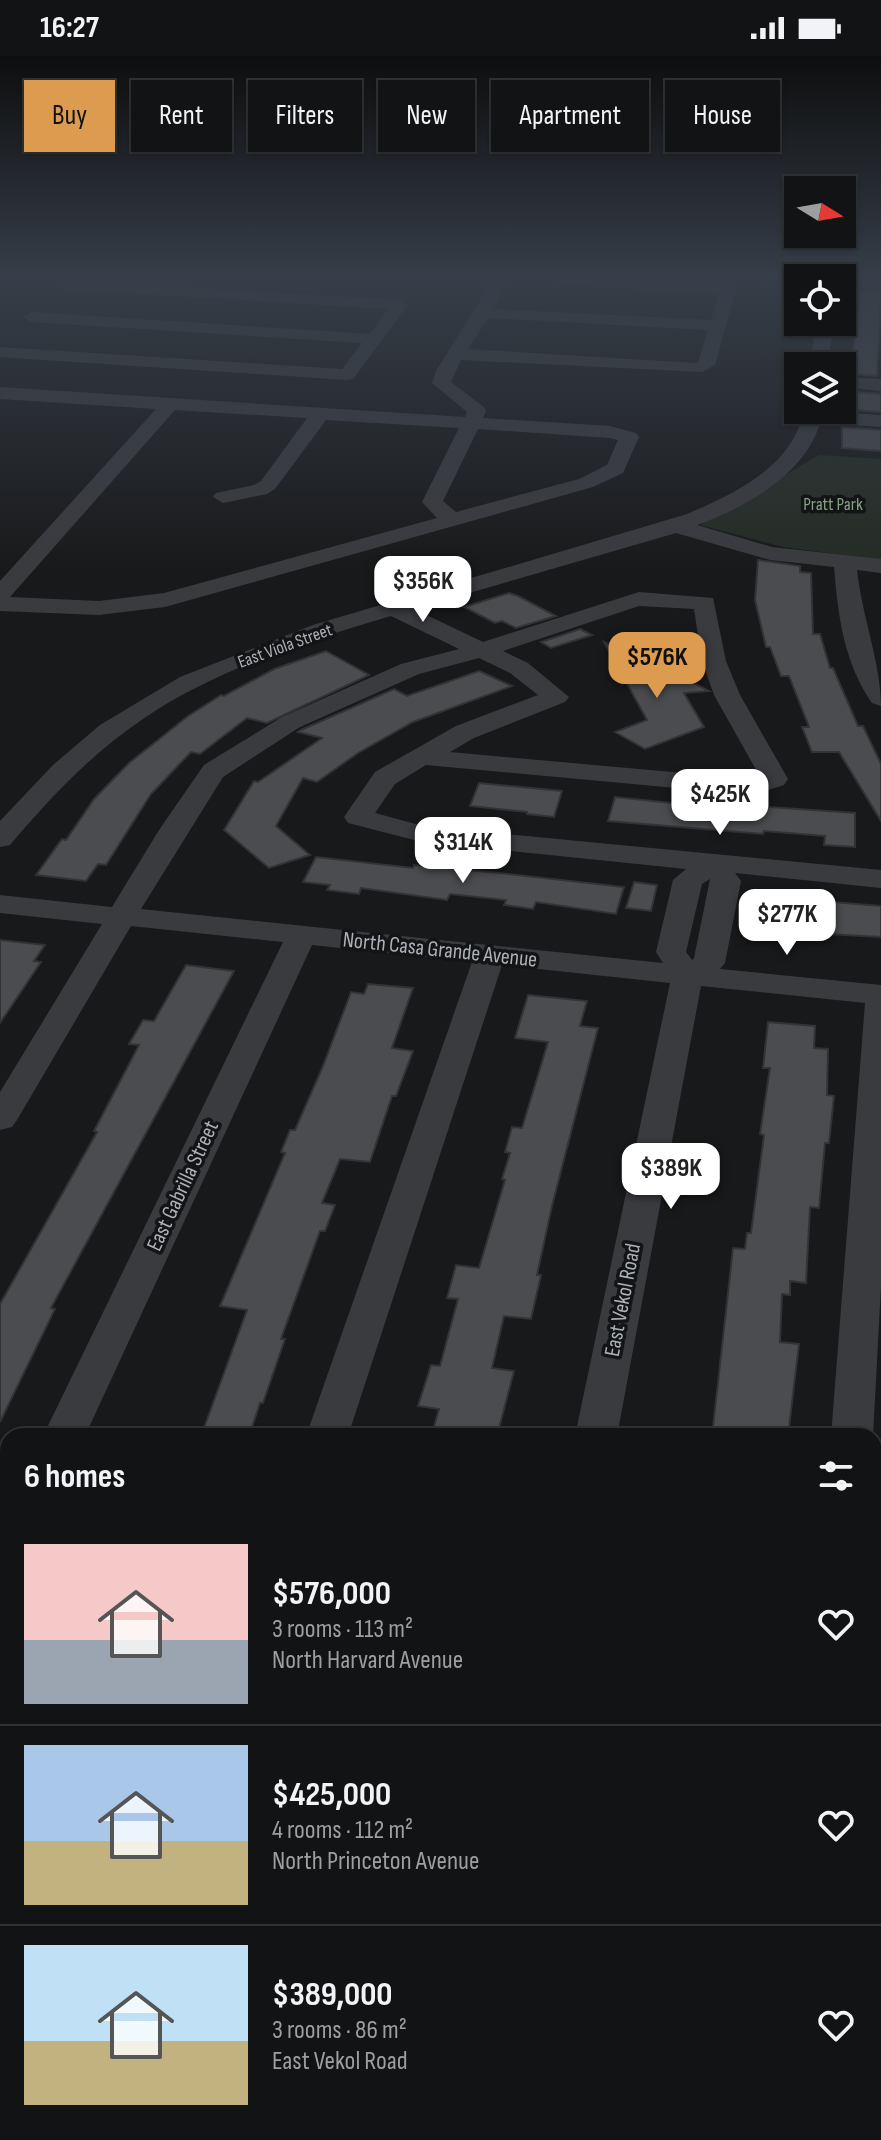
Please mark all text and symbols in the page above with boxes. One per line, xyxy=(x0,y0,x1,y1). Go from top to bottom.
text: 16:27 xyxy=(40,10,99,46)
chip: Buy xyxy=(24,80,115,152)
chip: Rent xyxy=(131,80,232,152)
chip: Filters xyxy=(248,80,362,152)
chip: New xyxy=(378,80,475,152)
chip: Apartment xyxy=(491,80,649,152)
chip: House xyxy=(665,80,780,152)
north arrow xyxy=(784,176,856,248)
map controls xyxy=(784,176,856,424)
button: locate xyxy=(784,264,856,336)
button: layers xyxy=(784,352,856,424)
park label: Pratt Park xyxy=(803,494,863,515)
pin: $356K xyxy=(367,556,479,624)
text: $356K xyxy=(392,566,454,597)
street label: East Viola Street xyxy=(235,619,336,673)
pin: $576K xyxy=(601,632,713,700)
text: $576K xyxy=(626,642,688,673)
pin: $425K xyxy=(664,769,776,837)
text: $425K xyxy=(689,779,751,810)
pin: $314K xyxy=(407,817,519,885)
text: $314K xyxy=(433,827,493,858)
pin: $277K xyxy=(731,889,843,957)
text: $277K xyxy=(757,899,817,930)
street label: North Casa Grande Avenue xyxy=(341,926,539,974)
street label: East Gabrilla Street xyxy=(141,1116,225,1255)
pin: $389K xyxy=(615,1143,727,1211)
text: $389K xyxy=(640,1153,702,1184)
street label: East Vekol Road xyxy=(599,1241,647,1359)
icon: filters xyxy=(814,1454,858,1498)
text: 6 homes xyxy=(24,1456,125,1497)
text: $576,000 xyxy=(272,1573,391,1614)
icon: home xyxy=(88,1576,184,1672)
icon: heart xyxy=(814,1602,858,1646)
text: 3 rooms · 113 m² xyxy=(272,1614,413,1645)
text: North Harvard Avenue xyxy=(272,1645,463,1676)
text: $425,000 xyxy=(272,1774,391,1815)
icon: home xyxy=(88,1777,184,1873)
icon: heart xyxy=(814,1803,858,1847)
text: 4 rooms · 112 m² xyxy=(272,1815,413,1846)
text: North Princeton Avenue xyxy=(272,1846,479,1877)
text: $389,000 xyxy=(272,1974,393,2015)
icon: home xyxy=(88,1977,184,2073)
icon: heart xyxy=(814,2003,858,2047)
text: 3 rooms · 86 m² xyxy=(272,2015,407,2046)
text: East Vekol Road xyxy=(272,2046,408,2077)

